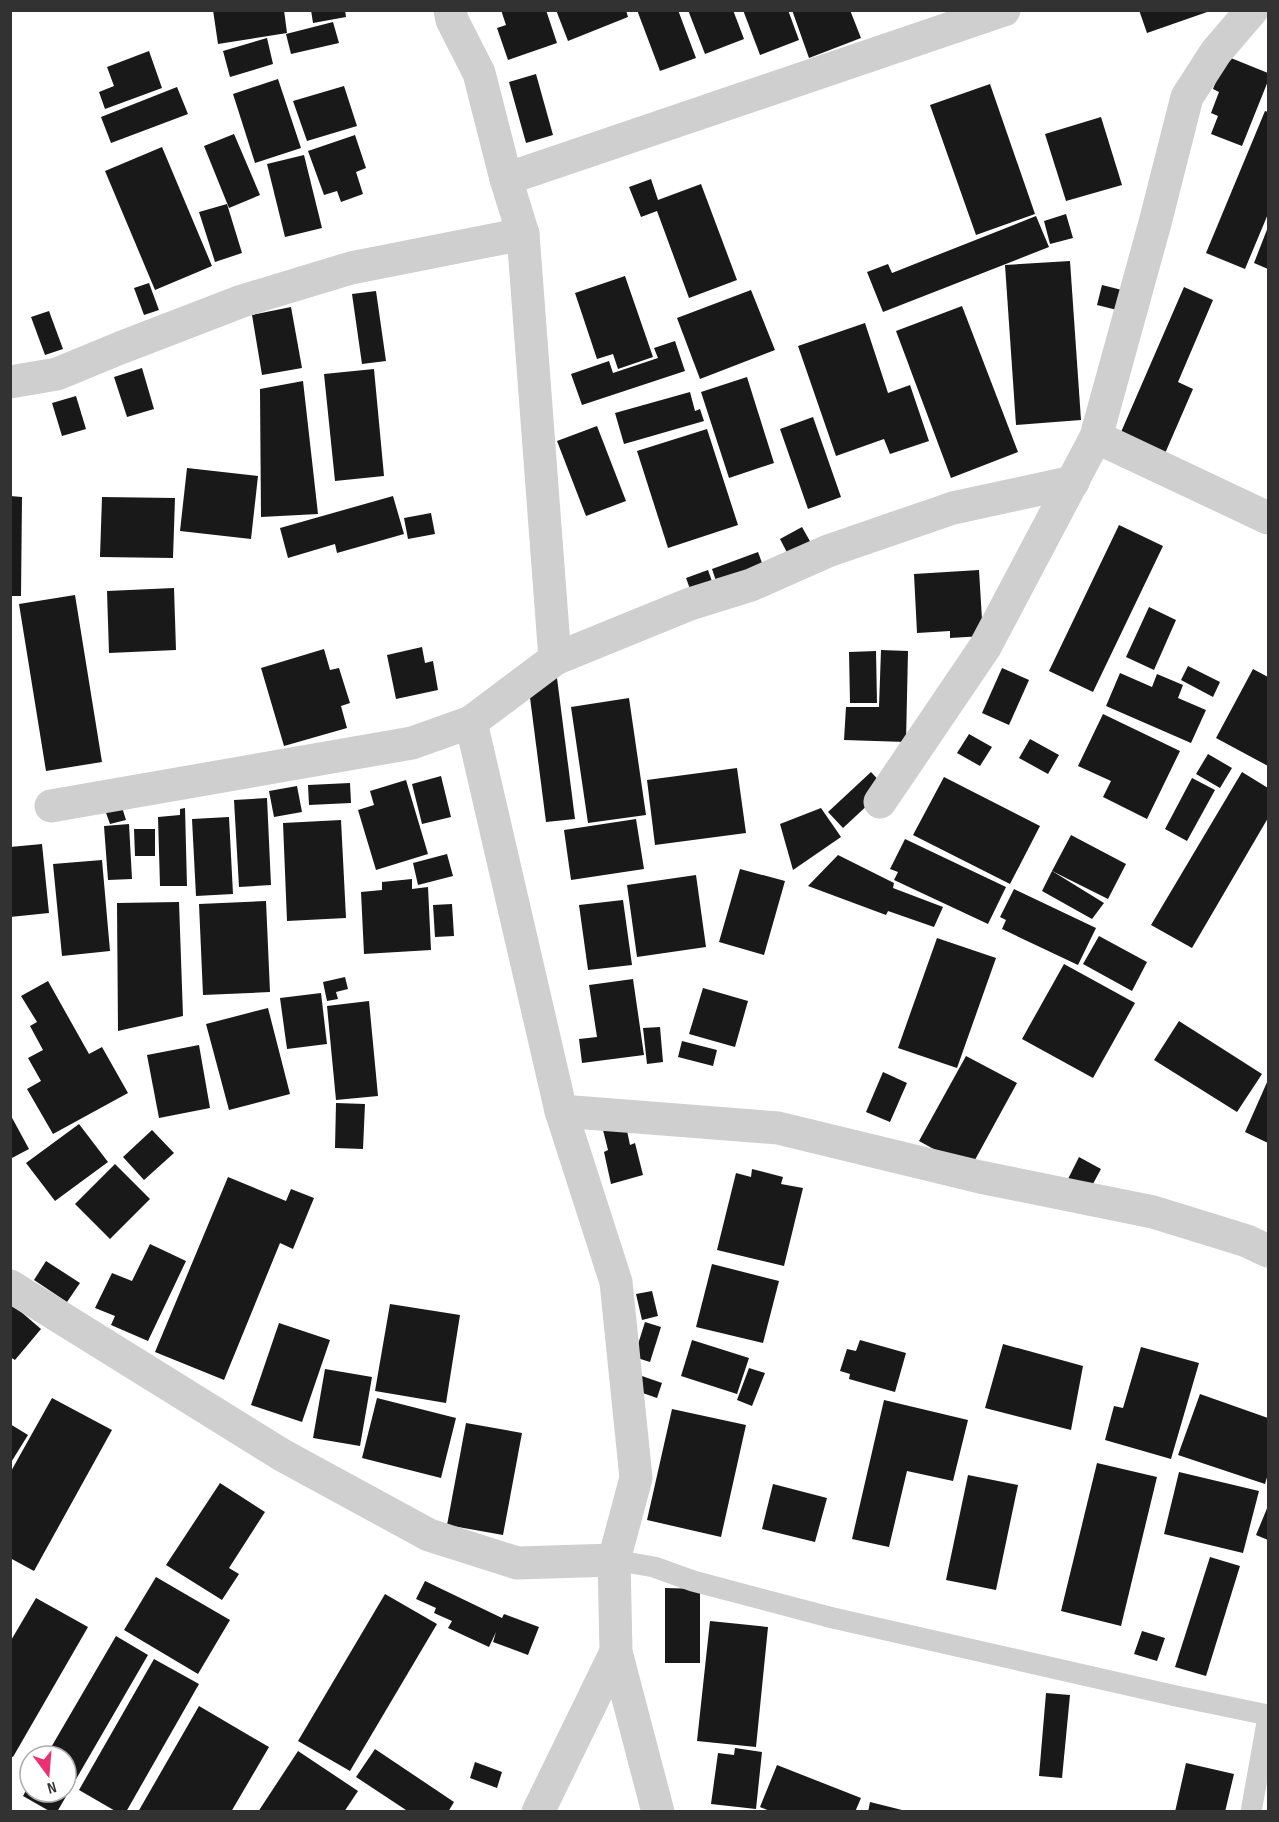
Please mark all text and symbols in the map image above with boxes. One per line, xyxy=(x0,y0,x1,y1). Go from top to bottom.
north arrow xyxy=(18,1744,78,1804)
text: N xyxy=(45,1777,58,1797)

